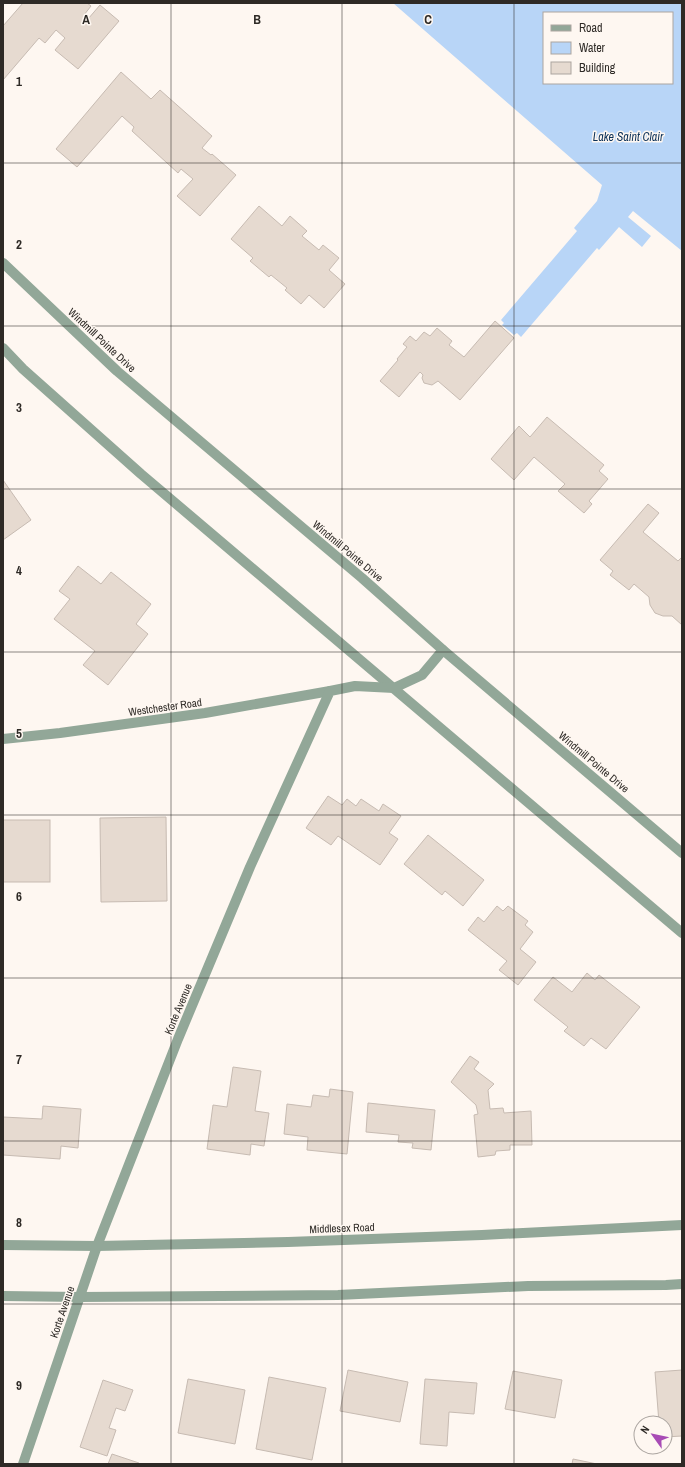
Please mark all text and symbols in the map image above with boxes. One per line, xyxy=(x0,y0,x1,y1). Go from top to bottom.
text: A xyxy=(82,11,90,28)
text: B xyxy=(253,11,261,28)
text: C xyxy=(424,11,432,28)
legend xyxy=(543,12,673,84)
text: Road xyxy=(579,20,603,36)
text: Water xyxy=(579,40,606,56)
text: Building xyxy=(579,60,616,76)
text: 1 xyxy=(16,73,22,90)
water label: Lake Saint Clair xyxy=(593,129,664,145)
text: 2 xyxy=(16,236,22,253)
street label: Windmill Pointe Drive xyxy=(65,305,139,375)
text: 3 xyxy=(16,399,22,416)
street label: Windmill Pointe Drive xyxy=(310,517,386,585)
text: 4 xyxy=(16,562,22,579)
street label: Westchester Road xyxy=(127,695,203,719)
text: 5 xyxy=(16,725,22,742)
street label: Windmill Pointe Drive xyxy=(556,728,632,796)
text: 6 xyxy=(16,888,22,905)
street label: Korte Avenue xyxy=(161,981,195,1037)
text: 7 xyxy=(16,1051,22,1068)
text: 8 xyxy=(16,1214,22,1231)
street label: Middlesex Road xyxy=(309,1220,375,1236)
street label: Korte Avenue xyxy=(47,1284,77,1340)
text: 9 xyxy=(16,1377,22,1394)
north arrow xyxy=(633,1415,673,1455)
text: N xyxy=(637,1423,652,1436)

